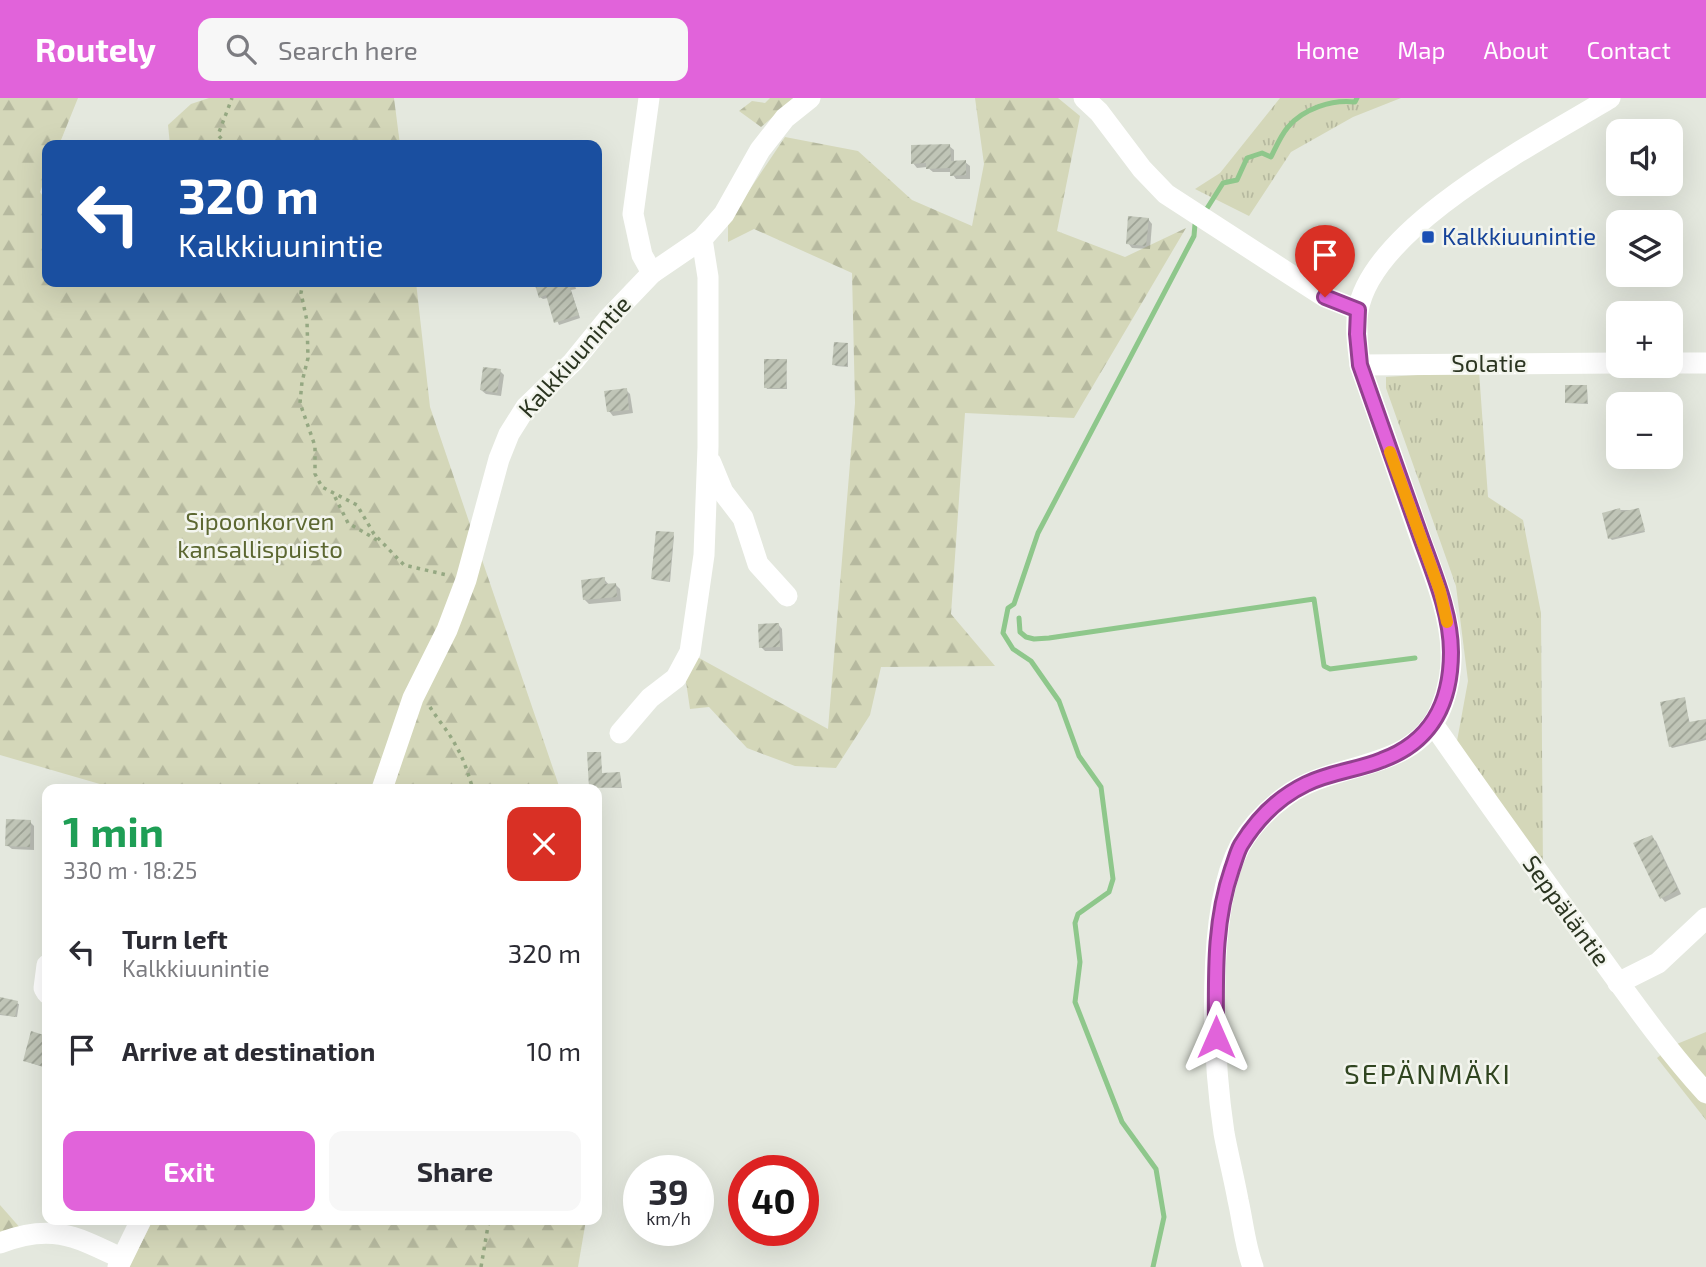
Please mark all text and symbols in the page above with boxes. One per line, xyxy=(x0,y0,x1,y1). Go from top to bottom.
search box xyxy=(198,18,688,81)
text: Routely xyxy=(35,29,156,69)
icon: search xyxy=(222,30,260,68)
text: Search here xyxy=(278,34,418,65)
text: Home xyxy=(1296,35,1359,64)
text: Map xyxy=(1397,35,1445,64)
text: About xyxy=(1483,35,1549,64)
text: Contact xyxy=(1587,35,1671,64)
map controls xyxy=(1606,119,1683,469)
button: sound xyxy=(1606,119,1683,196)
text: 320 m xyxy=(178,165,319,224)
icon: left xyxy=(63,168,154,259)
button: layers xyxy=(1606,210,1683,287)
place label: Kalkkiuunintie xyxy=(1442,221,1596,250)
text: Kalkkiuunintie xyxy=(178,225,383,263)
pin xyxy=(1295,225,1355,297)
marker: Kalkkiuunintie xyxy=(1420,229,1436,245)
icon: arrive xyxy=(1306,236,1344,274)
street label: Kalkkiuunintie xyxy=(512,289,636,423)
button: + xyxy=(1606,301,1683,378)
street label: Solatie xyxy=(1451,348,1527,377)
button: − xyxy=(1606,392,1683,469)
park label: Sipoonkorven kansallispuisto xyxy=(177,506,343,563)
text: 1 min xyxy=(63,805,164,855)
button: close xyxy=(507,807,581,881)
street label: Seppäläntie xyxy=(1517,849,1617,971)
text: 330 m · 18:25 xyxy=(63,856,197,884)
text: Turn left xyxy=(122,923,228,954)
icon: left xyxy=(63,933,101,971)
text: 320 m xyxy=(508,937,581,968)
text: Kalkkiuunintie xyxy=(122,954,270,982)
position arrow xyxy=(1179,1000,1253,1074)
icon: arrive xyxy=(63,1031,101,1069)
text: Arrive at destination xyxy=(122,1035,375,1066)
text: 10 m xyxy=(526,1035,581,1066)
district label: SEPÄNMÄKI xyxy=(1344,1056,1512,1090)
button: Exit xyxy=(63,1131,315,1211)
button: Share xyxy=(329,1131,581,1211)
speed limit sign: 40 xyxy=(728,1155,819,1246)
text: 39 xyxy=(648,1170,689,1212)
text: km/h xyxy=(646,1207,691,1229)

